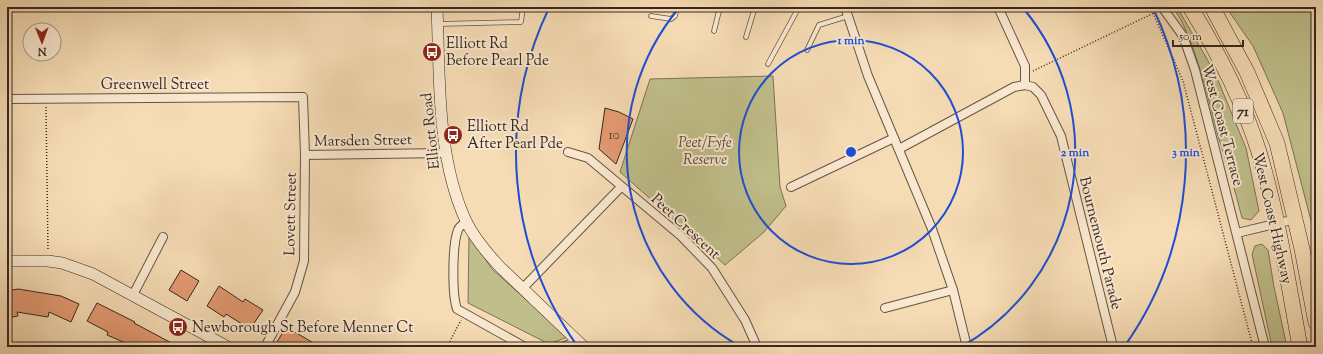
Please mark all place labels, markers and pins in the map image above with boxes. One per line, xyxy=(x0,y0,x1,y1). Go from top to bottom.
place label: Elliott Rd Before Pearl Pde xyxy=(446,34,549,72)
bus stop icon: Elliott Rd Before Pearl Pde xyxy=(421,41,443,63)
place label: Elliott Rd After Pearl Pde xyxy=(467,117,563,155)
bus stop icon: Elliott Rd After Pearl Pde xyxy=(442,124,464,146)
centre of rings xyxy=(844,145,858,159)
bus stop icon: Newborough St Before Menner Ct xyxy=(167,316,189,338)
place label: Newborough St Before Menner Ct xyxy=(192,318,413,339)

